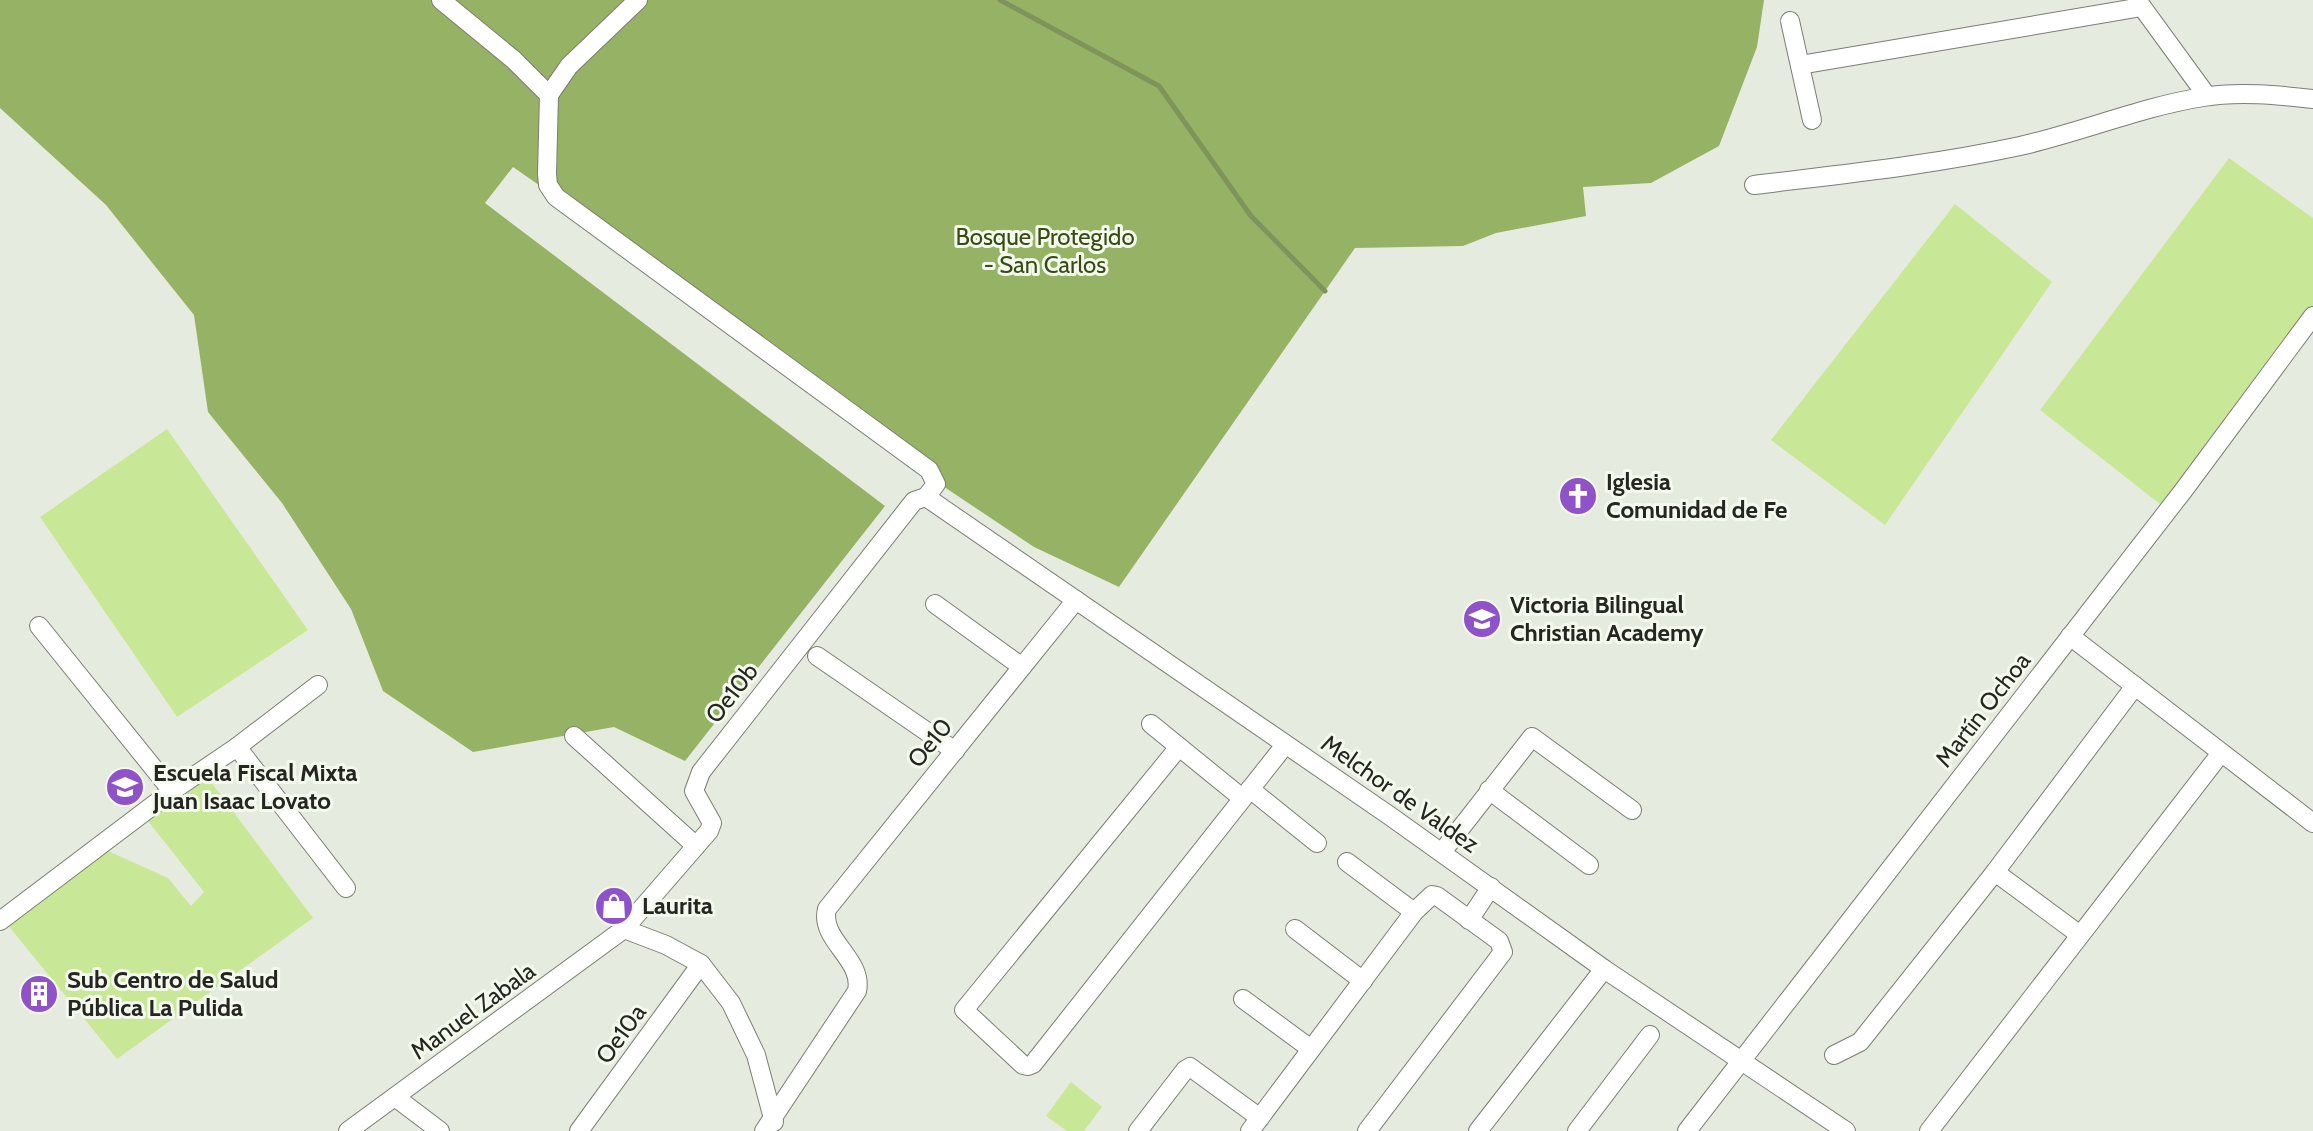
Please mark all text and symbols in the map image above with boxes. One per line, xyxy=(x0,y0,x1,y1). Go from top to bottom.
park label: Bosque Protegido - San Carlos xyxy=(955,222,1135,279)
place label: Iglesia Comunidad de Fe xyxy=(1606,467,1787,524)
church icon: Iglesia Comunidad de Fe xyxy=(1557,475,1599,517)
place label: Victoria Bilingual Christian Academy xyxy=(1510,590,1703,647)
school or university icon: Victoria Bilingual Christian Academy xyxy=(1461,598,1503,640)
street label: Martín Ochoa xyxy=(1929,646,2037,773)
street label: Oe10b xyxy=(699,657,764,728)
street label: Oe10 xyxy=(901,712,958,773)
street label: Melchor de Valdez xyxy=(1316,728,1485,859)
place label: Escuela Fiscal Mixta Juan Isaac Lovato xyxy=(152,758,357,815)
school or university icon: Escuela Fiscal Mixta Juan Isaac Lovato xyxy=(104,766,146,808)
shop icon: Laurita xyxy=(593,885,635,927)
place label: Laurita xyxy=(642,891,713,920)
street label: Manuel Zabala xyxy=(405,955,541,1065)
place label: Sub Centro de Salud Pública La Pulida xyxy=(67,965,279,1022)
building icon: Sub Centro de Salud Pública La Pulida xyxy=(18,973,60,1015)
street label: Oe10a xyxy=(589,998,652,1069)

